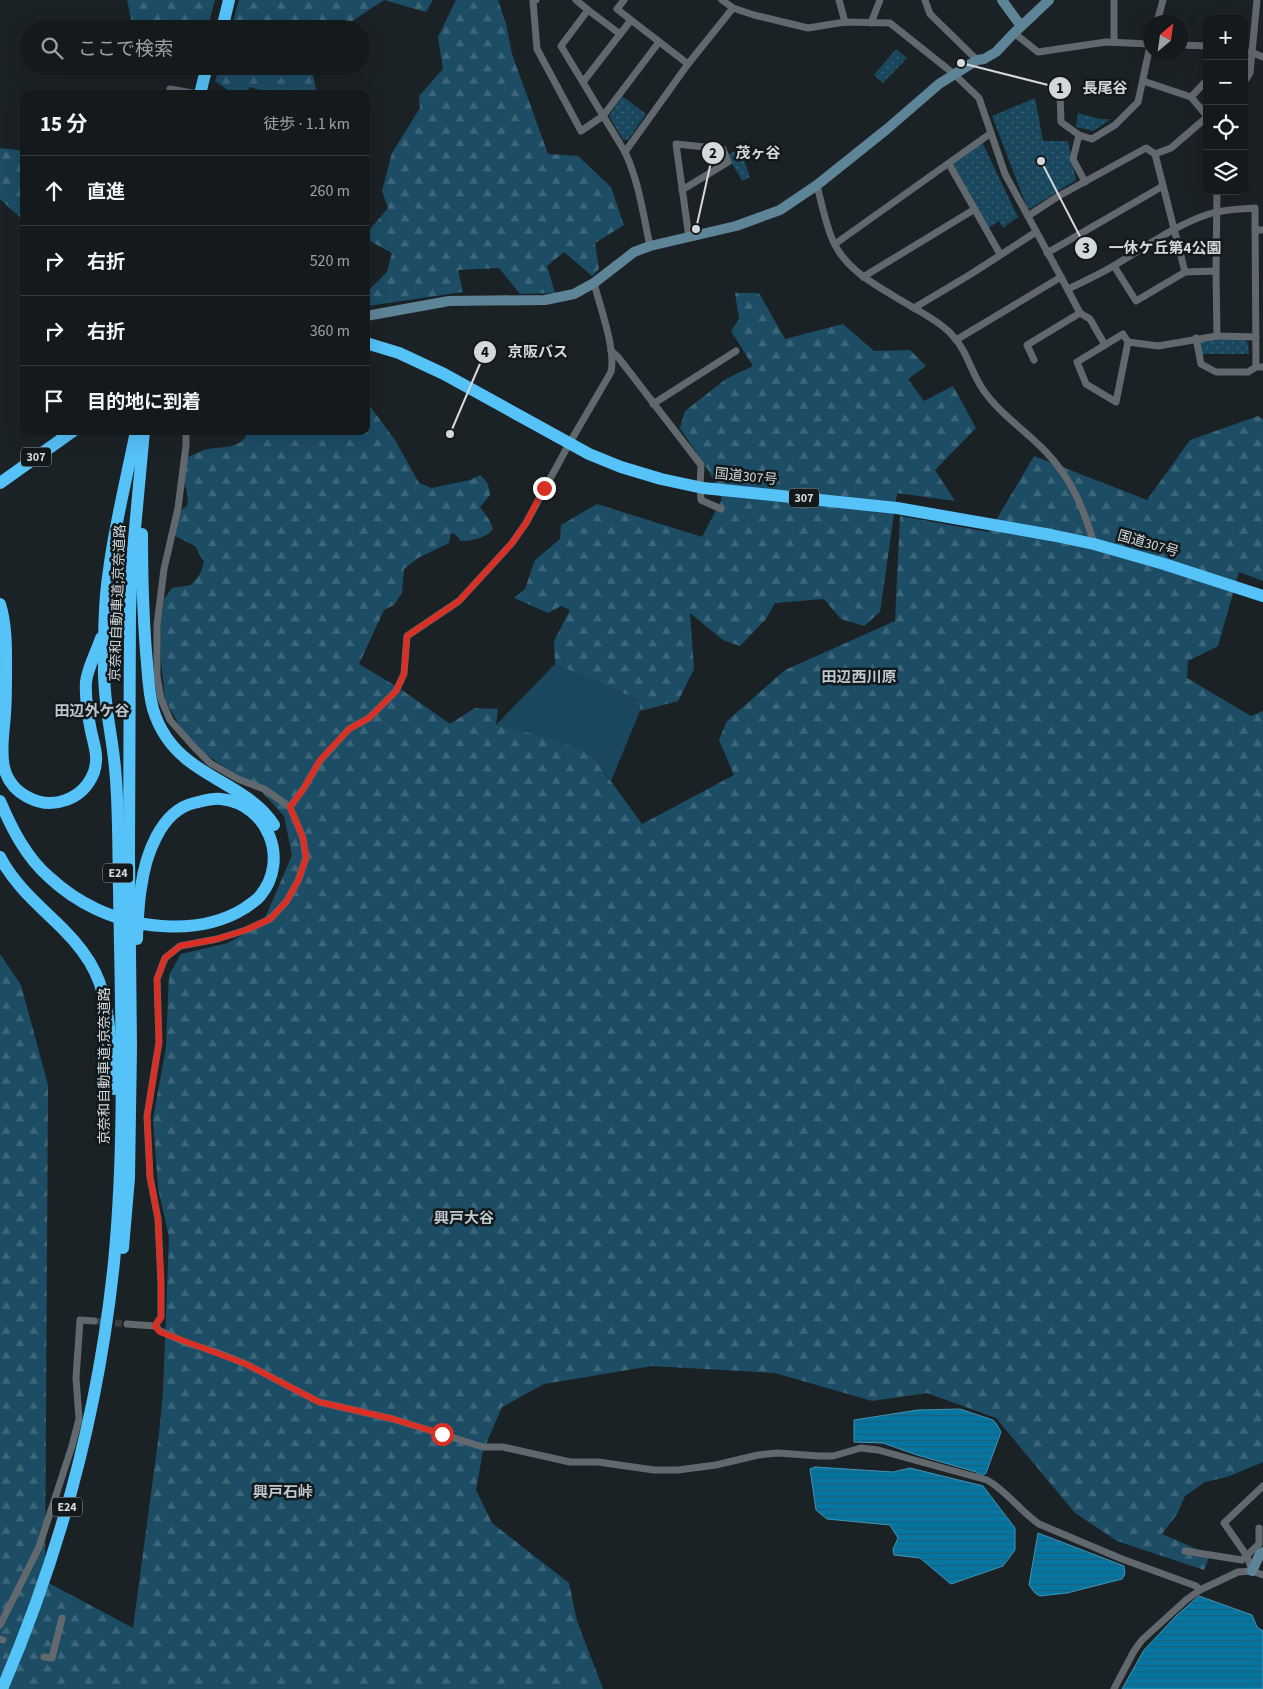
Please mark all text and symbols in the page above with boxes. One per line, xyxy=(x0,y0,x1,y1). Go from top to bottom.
north arrow xyxy=(1143,15,1188,60)
map controls xyxy=(1203,15,1248,195)
button: + xyxy=(1203,15,1248,60)
search box xyxy=(20,20,370,75)
icon: search xyxy=(38,34,66,62)
text: ここで検索 xyxy=(78,36,173,63)
button: − xyxy=(1203,60,1248,105)
callout: 長尾谷 xyxy=(1047,73,1137,103)
text: 1 xyxy=(1056,78,1064,99)
text: 長尾谷 xyxy=(1082,78,1128,99)
button: locate xyxy=(1203,105,1248,150)
text: 15 分 xyxy=(40,109,87,139)
text: 徒歩 · 1.1 km xyxy=(263,113,350,135)
callout: 茂ヶ谷 xyxy=(700,138,790,168)
text: 2 xyxy=(709,143,717,164)
text: 茂ヶ谷 xyxy=(735,143,781,164)
button: layers xyxy=(1203,150,1248,195)
icon: ahead xyxy=(40,177,68,205)
text: 直進 xyxy=(87,179,125,206)
text: 260 m xyxy=(310,180,350,202)
callout: 一休ケ丘第4公園 xyxy=(1073,233,1231,263)
text: 3 xyxy=(1082,238,1090,259)
text: 一休ケ丘第4公園 xyxy=(1109,238,1221,259)
icon: right xyxy=(40,247,68,275)
text: 右折 xyxy=(87,249,125,276)
text: 520 m xyxy=(310,250,350,272)
icon: right xyxy=(40,317,68,345)
text: 右折 xyxy=(87,319,125,346)
text: 360 m xyxy=(310,320,350,342)
callout: 京阪バス xyxy=(473,337,578,367)
text: 4 xyxy=(481,342,489,363)
text: 京阪バス xyxy=(508,342,568,363)
icon: arrive xyxy=(40,387,68,415)
text: 目的地に到着 xyxy=(87,389,201,416)
road number: 307 xyxy=(21,448,51,467)
street label: 国道307号 xyxy=(714,464,778,490)
route end xyxy=(533,477,556,500)
road number: 307 xyxy=(789,488,819,508)
street label: 京奈和自動車道;京奈道路 xyxy=(105,524,131,682)
street label: 国道307号 xyxy=(1115,526,1181,562)
district label: 田辺西川原 xyxy=(821,667,897,688)
district label: 田辺外ケ谷 xyxy=(54,701,130,722)
road number: E24 xyxy=(103,864,133,882)
street label: 京奈和自動車道;京奈道路 xyxy=(95,987,115,1145)
district label: 興戸大谷 xyxy=(434,1208,494,1229)
route start xyxy=(431,1423,454,1446)
district label: 興戸石峠 xyxy=(253,1482,313,1503)
road number: E24 xyxy=(52,1498,82,1516)

